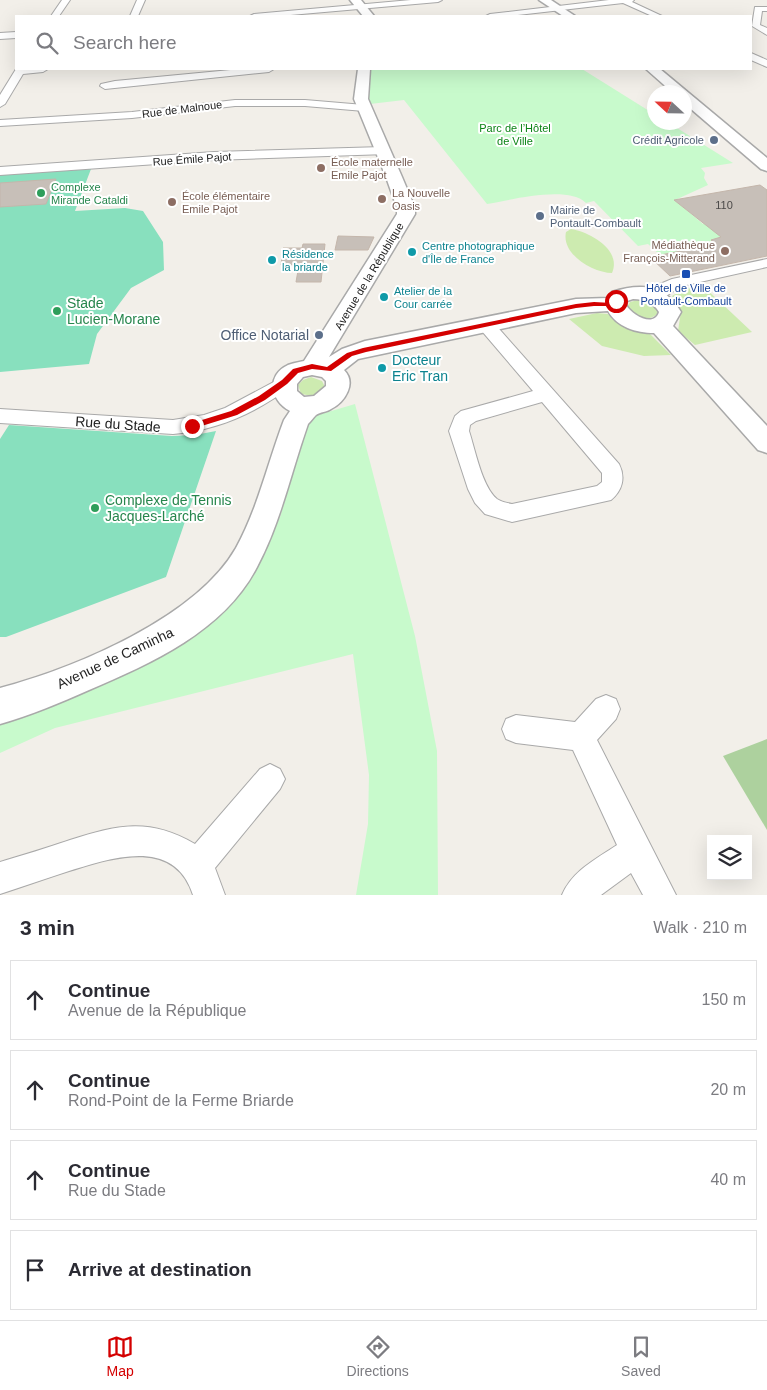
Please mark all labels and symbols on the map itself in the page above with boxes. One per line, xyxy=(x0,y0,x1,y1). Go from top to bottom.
north arrow xyxy=(647,85,692,130)
street label: Rue de Malnoue xyxy=(141,98,223,120)
park label: Parc de l’Hôtel de Ville xyxy=(479,122,551,147)
place label: Crédit Agricole xyxy=(632,134,704,146)
marker: Crédit Agricole xyxy=(708,134,720,146)
street label: Rue Émile Pajot xyxy=(152,150,232,168)
place label: École maternelle Emile Pajot xyxy=(331,156,413,181)
marker: École maternelle Emile Pajot xyxy=(315,162,327,174)
place label: Complexe Mirande Cataldi xyxy=(51,181,128,206)
marker: Complexe Mirande Cataldi xyxy=(35,187,47,199)
place label: La Nouvelle Oasis xyxy=(392,187,450,212)
place label: École élémentaire Emile Pajot xyxy=(182,190,270,215)
marker: La Nouvelle Oasis xyxy=(376,193,388,205)
marker: École élémentaire Emile Pajot xyxy=(166,196,178,208)
house number: 110 xyxy=(715,199,733,211)
place label: Mairie de Pontault-Combault xyxy=(550,204,641,229)
marker: Mairie de Pontault-Combault xyxy=(534,210,546,222)
street label: Avenue de la République xyxy=(332,220,406,332)
place label: Médiathèque François-Mitterand xyxy=(623,239,715,264)
place label: Centre photographique d'Île de France xyxy=(422,240,535,265)
marker: Médiathèque François-Mitterand xyxy=(719,245,731,257)
marker: Centre photographique d'Île de France xyxy=(406,246,418,258)
place label: Résidence la briarde xyxy=(282,248,334,273)
marker: Résidence la briarde xyxy=(266,254,278,266)
marker: Hôtel de Ville de Pontault-Combault xyxy=(680,268,692,280)
place label: Hôtel de Ville de Pontault-Combault xyxy=(640,282,732,307)
place label: Atelier de la Cour carrée xyxy=(394,285,453,310)
route start xyxy=(605,290,628,313)
marker: Atelier de la Cour carrée xyxy=(378,291,390,303)
place label: Stade Lucien-Morane xyxy=(67,295,161,327)
marker: Stade Lucien-Morane xyxy=(51,305,63,317)
place label: Office Notarial xyxy=(221,327,309,343)
marker: Office Notarial xyxy=(313,329,325,341)
place label: Docteur Eric Tran xyxy=(392,352,448,384)
marker: Docteur Eric Tran xyxy=(376,362,388,374)
street label: Rue du Stade xyxy=(75,413,161,435)
route end xyxy=(181,415,204,438)
place label: Complexe de Tennis Jacques-Larché xyxy=(105,492,232,524)
marker: Complexe de Tennis Jacques-Larché xyxy=(89,502,101,514)
street label: Avenue de Caminha xyxy=(54,624,176,692)

